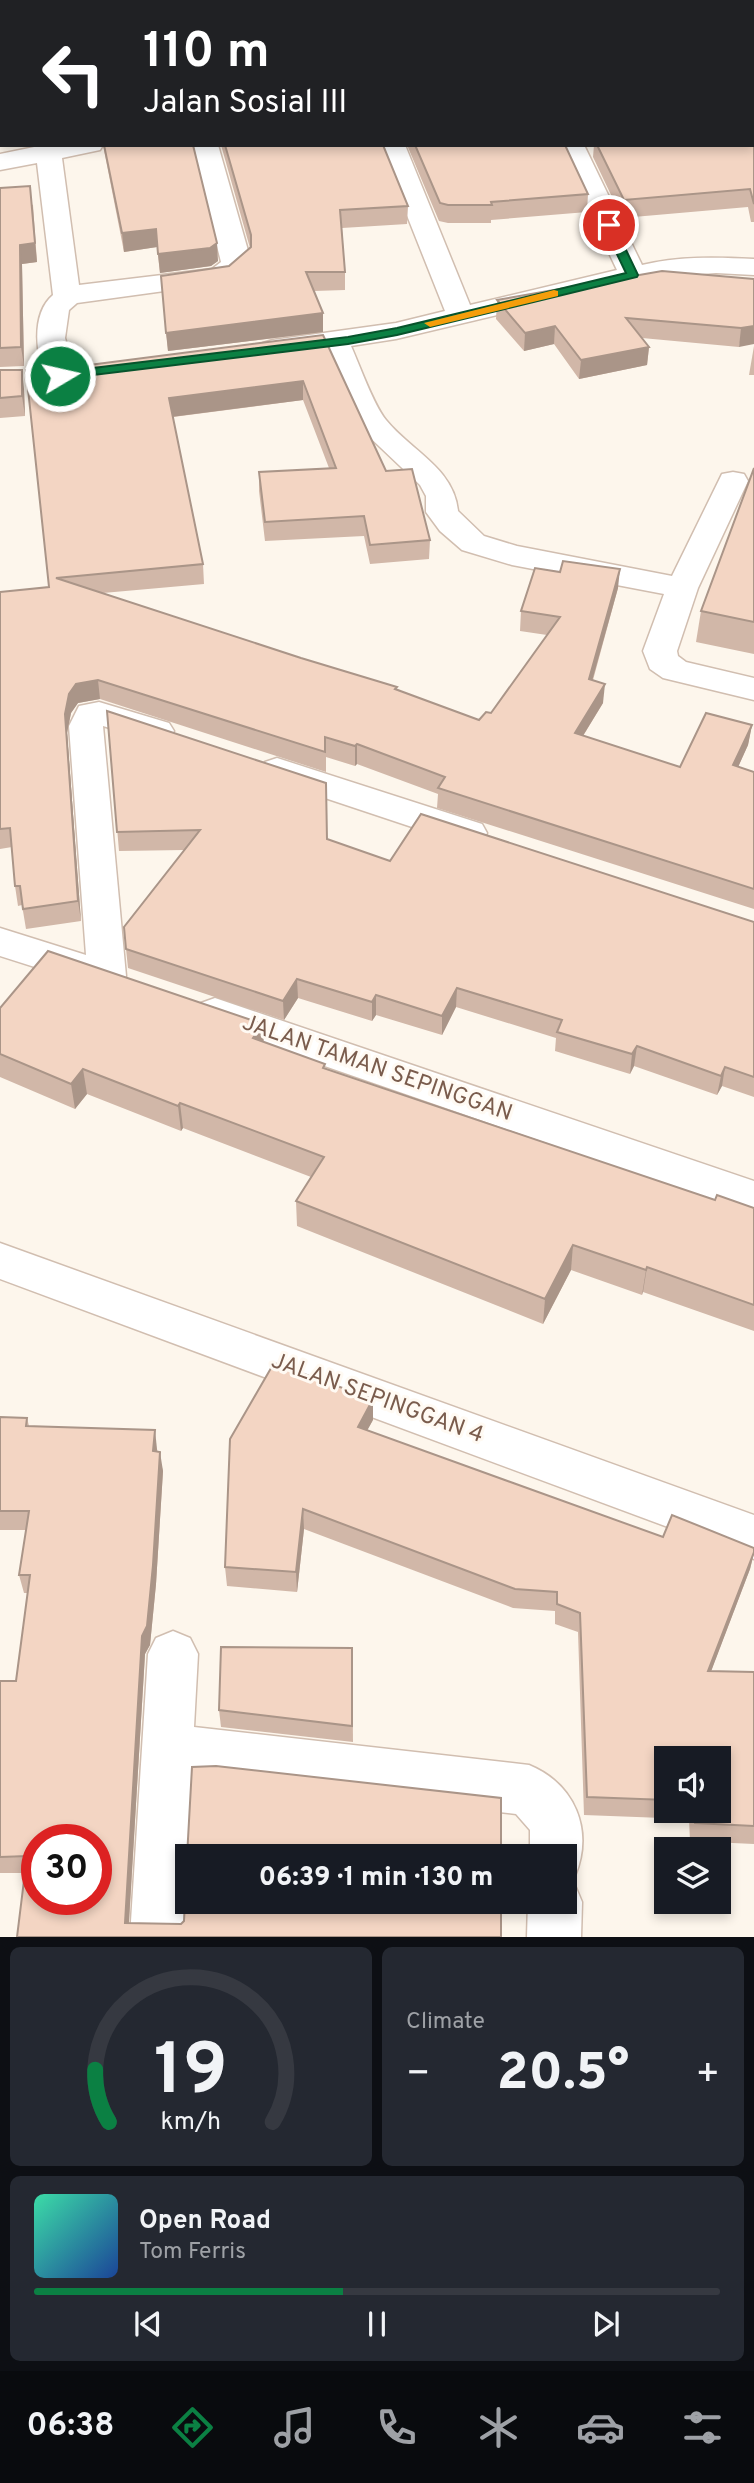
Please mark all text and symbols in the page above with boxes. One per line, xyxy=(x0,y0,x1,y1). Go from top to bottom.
text: 110 m xyxy=(143,23,270,85)
icon: left xyxy=(28,28,119,119)
text: Jalan Sosial III xyxy=(143,84,347,124)
pin xyxy=(579,195,639,255)
icon: arrive xyxy=(590,206,628,244)
position arrow xyxy=(23,339,97,413)
street label: JALAN TAMAN SEPINGGAN xyxy=(238,1009,516,1129)
street label: JALAN SEPINGGAN 4 xyxy=(267,1347,487,1451)
map controls xyxy=(654,1746,731,1914)
button: sound xyxy=(654,1746,731,1823)
speed limit sign: 30 xyxy=(21,1824,112,1915)
button: layers xyxy=(654,1837,731,1914)
text: 06:39 · 1 min · 130 m xyxy=(259,1862,493,1895)
text: Climate xyxy=(406,2008,485,2037)
text: 19 xyxy=(154,2029,228,2121)
text: 20.5° xyxy=(497,2042,629,2108)
text: − xyxy=(406,2051,431,2100)
text: + xyxy=(695,2051,720,2100)
text: km/h xyxy=(161,2107,221,2139)
text: Open Road xyxy=(139,2205,271,2238)
text: Tom Ferris xyxy=(139,2238,246,2267)
icon: previous xyxy=(129,2305,167,2343)
icon: pause xyxy=(358,2305,396,2343)
icon: next xyxy=(587,2305,625,2343)
icon: directions xyxy=(168,2403,217,2452)
icon: music xyxy=(270,2403,319,2452)
icon: phone xyxy=(372,2403,421,2452)
icon: climate xyxy=(474,2403,523,2452)
icon: car xyxy=(576,2403,625,2452)
icon: filters xyxy=(678,2403,727,2452)
text: 06:38 xyxy=(27,2407,114,2447)

